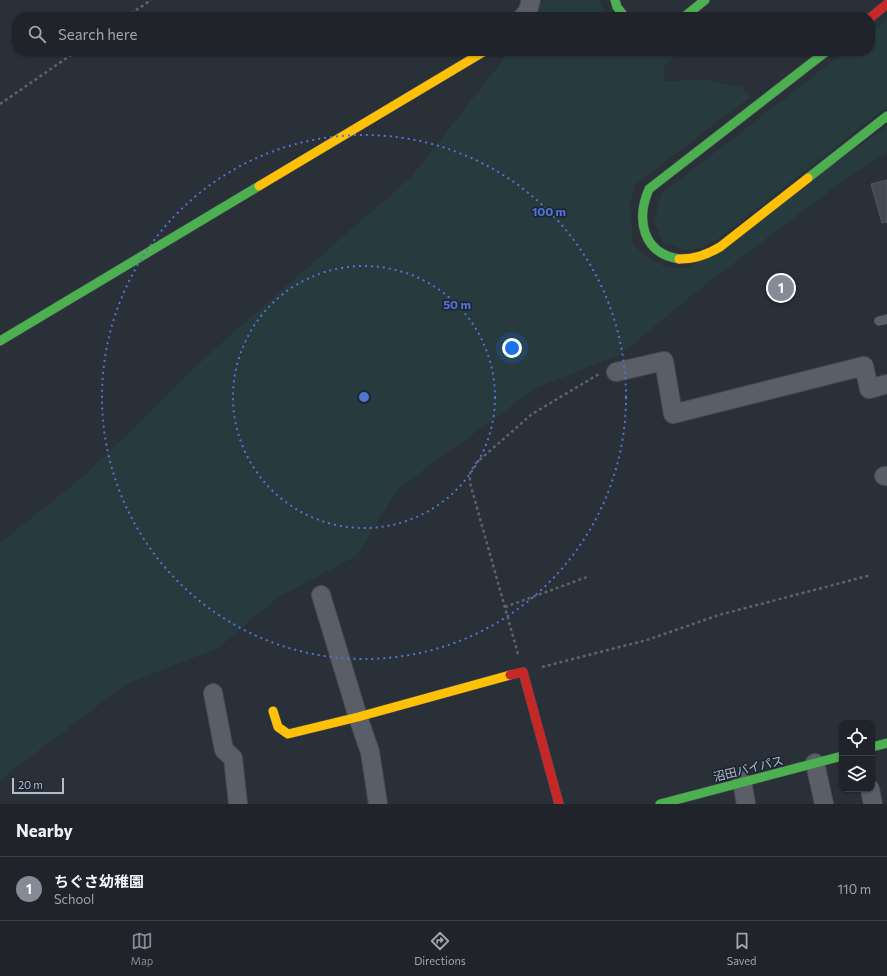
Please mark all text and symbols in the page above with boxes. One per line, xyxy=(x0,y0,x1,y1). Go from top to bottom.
search box xyxy=(12,12,875,56)
icon: search xyxy=(26,23,48,45)
text: Search here xyxy=(58,25,137,43)
text: 100 m xyxy=(532,204,566,218)
pin: 1 xyxy=(768,273,794,303)
text: 50 m xyxy=(443,297,471,311)
your location xyxy=(502,338,522,358)
centre of rings xyxy=(357,390,371,404)
map controls xyxy=(839,720,875,792)
button: locate xyxy=(839,720,875,756)
street label: 沼田バイパス xyxy=(711,753,785,783)
button: layers xyxy=(839,756,875,792)
scale bar xyxy=(12,776,64,795)
text: 20 m xyxy=(18,778,43,791)
text: Nearby xyxy=(16,820,73,841)
text: ちぐさ幼稚園 xyxy=(54,872,144,890)
text: 1 xyxy=(26,881,32,897)
text: 110 m xyxy=(838,881,871,897)
text: School xyxy=(54,891,94,907)
tab: Map xyxy=(131,930,153,967)
tab: Directions xyxy=(414,930,466,967)
tab: Saved xyxy=(727,930,756,967)

